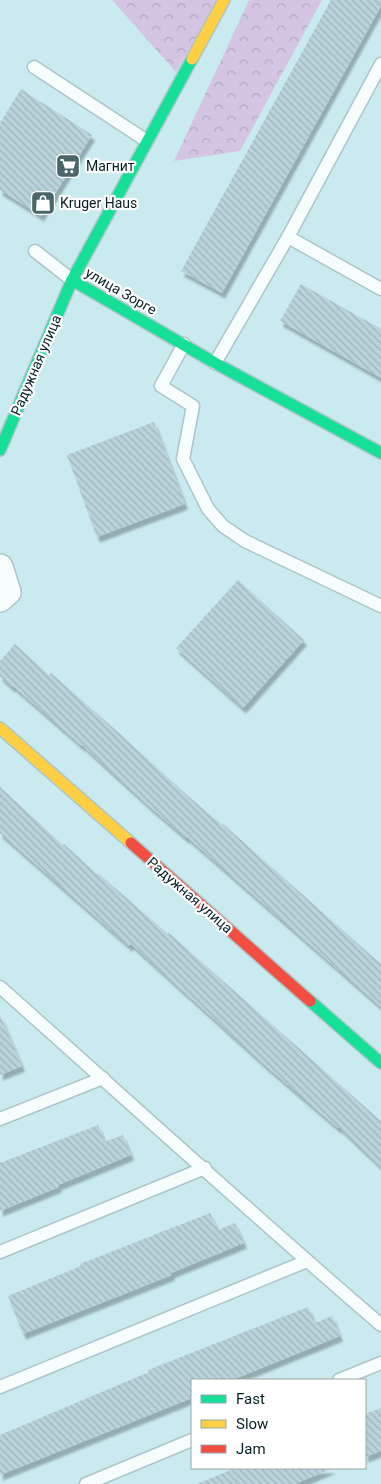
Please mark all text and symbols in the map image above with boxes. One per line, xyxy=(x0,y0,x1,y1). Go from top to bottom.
supermarket icon: Магнит xyxy=(55,153,81,179)
place label: Магнит xyxy=(86,158,135,174)
shop icon: Kruger Haus xyxy=(30,190,56,216)
place label: Kruger Haus xyxy=(60,195,137,211)
street label: улица Зорге xyxy=(83,264,159,318)
street label: Радужная улица xyxy=(8,312,64,418)
street label: Радужная улица xyxy=(144,854,236,936)
legend xyxy=(191,1379,366,1469)
text: Fast xyxy=(236,1390,265,1408)
text: Slow xyxy=(236,1415,268,1433)
text: Jam xyxy=(236,1440,266,1458)

